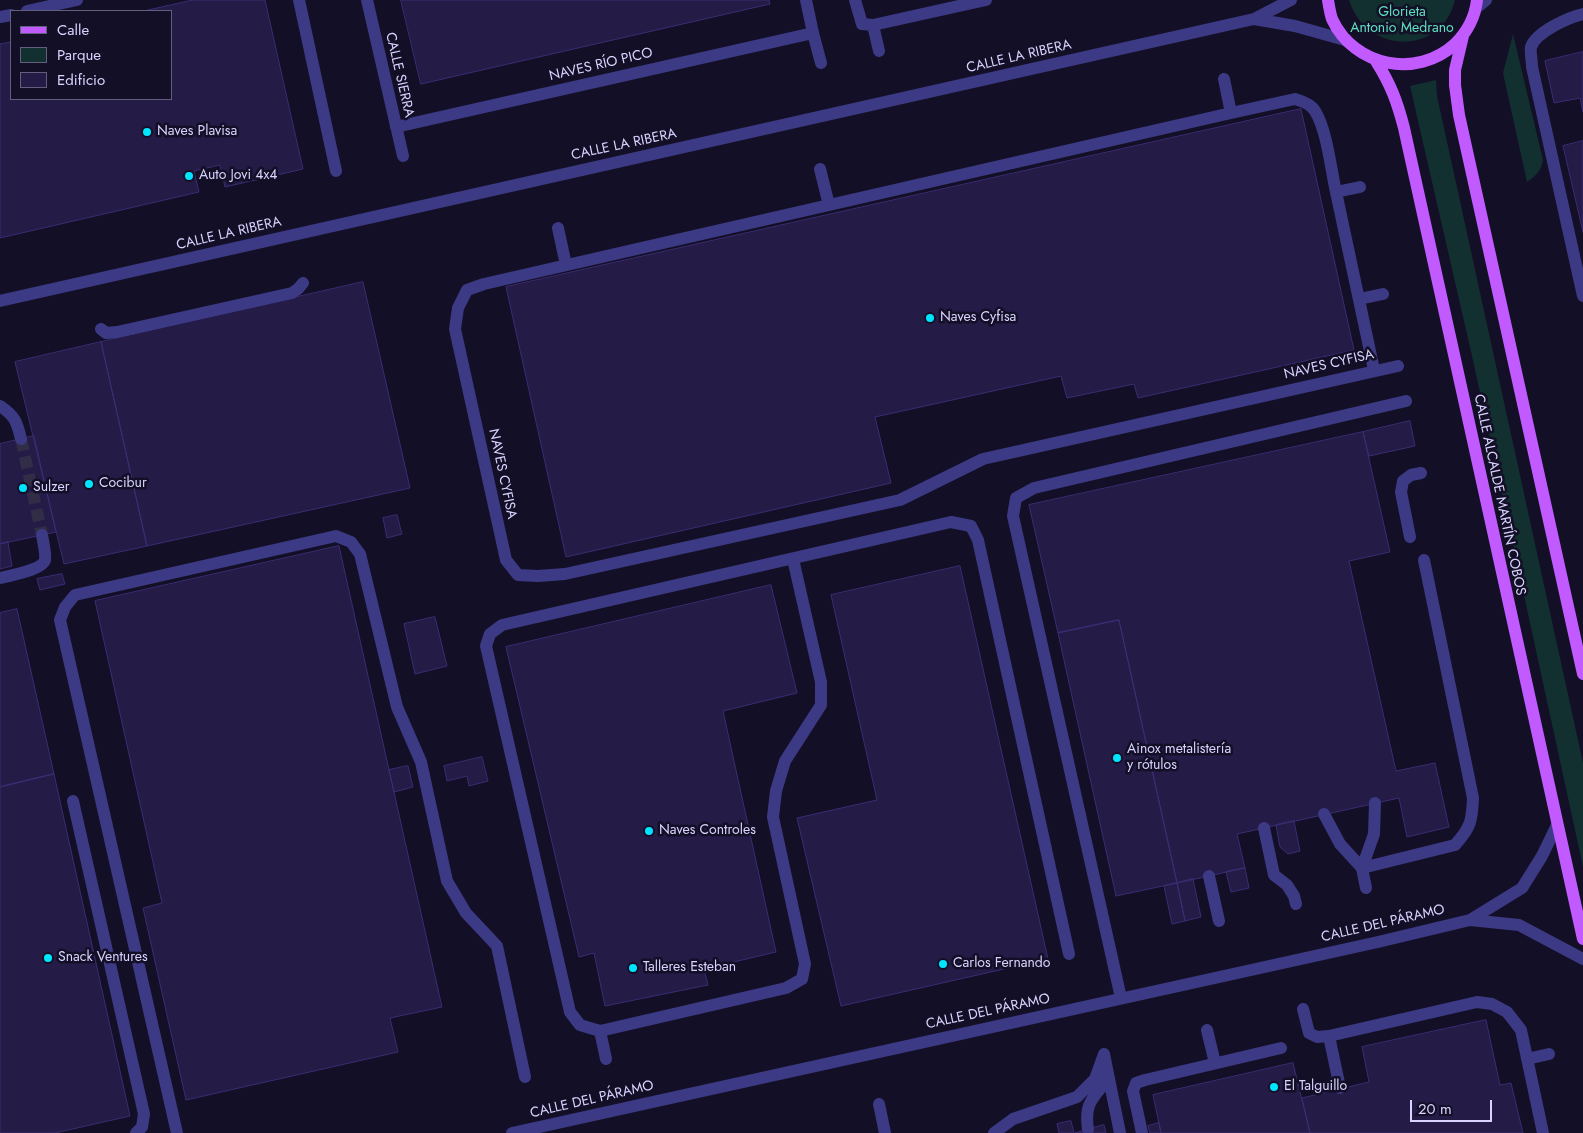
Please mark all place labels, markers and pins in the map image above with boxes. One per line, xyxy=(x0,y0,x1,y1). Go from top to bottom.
place label: Naves Plavisa xyxy=(157,124,237,140)
marker: Naves Plavisa xyxy=(141,126,153,138)
place label: Auto Jovi 4x4 xyxy=(199,168,278,184)
marker: Auto Jovi 4x4 xyxy=(183,170,195,182)
place label: Naves Cyfisa xyxy=(940,310,1016,326)
marker: Naves Cyfisa xyxy=(924,312,936,324)
place label: Cocibur xyxy=(99,476,147,492)
marker: Cocibur xyxy=(83,478,95,490)
place label: Sulzer xyxy=(33,480,69,496)
marker: Sulzer xyxy=(17,482,29,494)
place label: Ainox metalistería y rótulos xyxy=(1127,742,1231,774)
marker: Ainox metalistería y rótulos xyxy=(1111,752,1123,764)
place label: Naves Controles xyxy=(659,823,756,839)
marker: Naves Controles xyxy=(643,825,655,837)
place label: Snack Ventures xyxy=(58,950,148,966)
marker: Snack Ventures xyxy=(42,952,54,964)
place label: Carlos Fernando xyxy=(953,956,1050,972)
marker: Carlos Fernando xyxy=(937,958,949,970)
place label: Talleres Esteban xyxy=(643,960,736,976)
marker: Talleres Esteban xyxy=(627,962,639,974)
place label: El Talguillo xyxy=(1284,1079,1347,1095)
marker: El Talguillo xyxy=(1268,1081,1280,1093)

